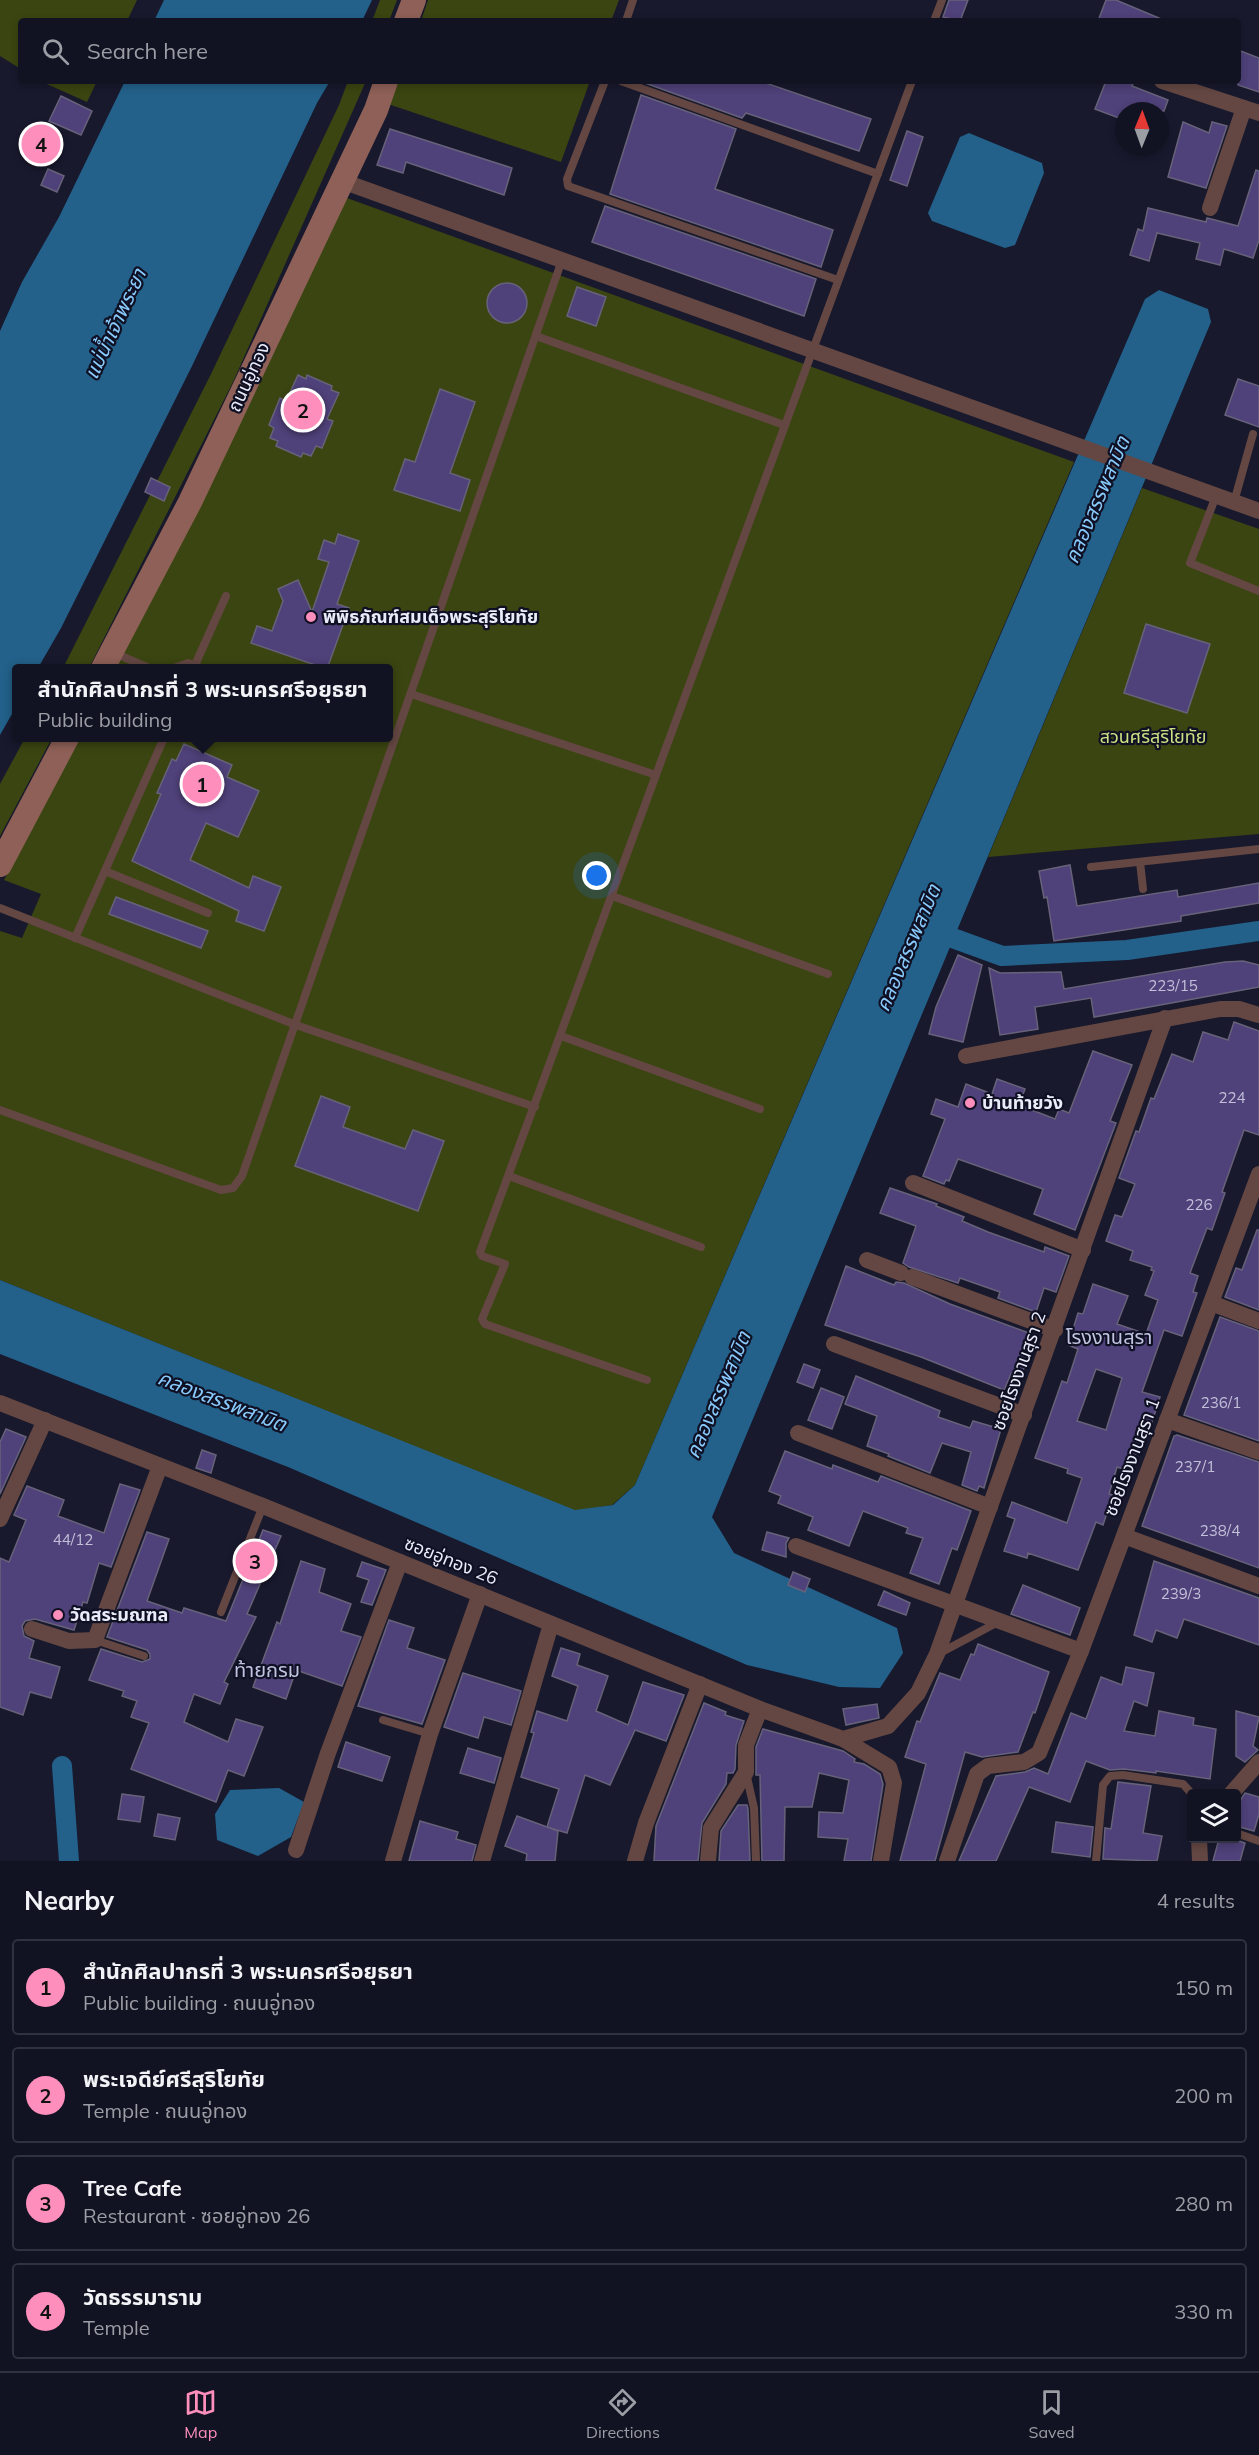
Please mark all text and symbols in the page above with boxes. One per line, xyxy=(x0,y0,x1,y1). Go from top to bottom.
search box xyxy=(18,18,1241,84)
icon: search xyxy=(39,35,72,68)
text: Search here xyxy=(87,37,208,65)
north arrow xyxy=(1115,102,1169,156)
pin: 4 xyxy=(22,122,60,166)
water label: แม่น้ำเจ้าพระยา xyxy=(77,264,151,383)
street label: ถนนอู่ทอง xyxy=(222,338,276,416)
pin: 2 xyxy=(284,388,322,432)
water label: คลองสรรพสามิต xyxy=(1059,431,1135,567)
place label: พิพิธภัณฑ์สมเด็จพระสุริโยทัย xyxy=(323,605,538,628)
marker: พิพิธภัณฑ์สมเด็จพระสุริโยทัย xyxy=(304,610,318,624)
popup xyxy=(12,664,393,742)
text: สำนักศิลปากรที่ 3 พระนครศรีอยุธยา xyxy=(38,675,367,703)
text: Public building xyxy=(38,707,172,732)
park label: สวนศรีสุริโยทัย xyxy=(1100,725,1206,748)
pin: 1 xyxy=(182,762,222,806)
your location xyxy=(582,861,611,890)
water label: คลองสรรพสามิต xyxy=(870,879,946,1015)
house number: 223/15 xyxy=(1148,976,1198,995)
house number: 224 xyxy=(1218,1088,1246,1107)
place label: บ้านท้ายวัง xyxy=(982,1091,1063,1114)
marker: บ้านท้ายวัง xyxy=(963,1096,977,1110)
house number: 226 xyxy=(1185,1195,1213,1214)
street label: ซอยโรงงานสุรา 2 xyxy=(986,1308,1051,1433)
district label: โรงงานสุรา xyxy=(1066,1324,1152,1349)
water label: คลองสรรพสามิต xyxy=(680,1326,756,1462)
water label: คลองสรรพสามิต xyxy=(155,1365,291,1437)
house number: 236/1 xyxy=(1201,1393,1241,1412)
street label: ซอยโรงงานสุรา 1 xyxy=(1098,1394,1165,1519)
house number: 237/1 xyxy=(1175,1457,1215,1476)
house number: 238/4 xyxy=(1200,1521,1240,1540)
house number: 44/12 xyxy=(53,1530,93,1549)
street label: ซอยอู่ทอง 26 xyxy=(401,1531,501,1591)
pin: 3 xyxy=(236,1538,274,1584)
house number: 239/3 xyxy=(1161,1584,1201,1603)
place label: วัดสระมณฑล xyxy=(70,1603,168,1626)
marker: วัดสระมณฑล xyxy=(51,1608,65,1622)
district label: ท้ายกรม xyxy=(234,1657,300,1682)
map controls xyxy=(1187,1789,1241,1843)
button: layers xyxy=(1187,1789,1241,1843)
text: Nearby xyxy=(24,1884,114,1917)
text: 4 results xyxy=(1157,1888,1235,1913)
text: สำนักศิลปากรที่ 3 พระนครศรีอยุธยา xyxy=(83,1957,413,1985)
text: 1 xyxy=(40,1975,52,2000)
text: 150 m xyxy=(1174,1975,1233,2000)
text: Public building · ถนนอู่ทอง xyxy=(83,1990,315,2015)
text: พระเจดีย์ศรีสุริโยทัย xyxy=(83,2065,265,2093)
text: 2 xyxy=(40,2083,52,2108)
text: 200 m xyxy=(1174,2083,1233,2108)
text: Temple · ถนนอู่ทอง xyxy=(83,2098,247,2123)
text: Tree Cafe xyxy=(83,2174,182,2202)
text: 3 xyxy=(40,2191,52,2216)
text: 280 m xyxy=(1174,2191,1233,2216)
text: Restaurant · ซอยอู่ทอง 26 xyxy=(83,2203,310,2228)
text: วัดธรรมาราม xyxy=(83,2283,202,2311)
text: 4 xyxy=(40,2299,52,2324)
text: 330 m xyxy=(1174,2299,1233,2324)
text: Temple xyxy=(83,2315,150,2340)
tab: Map xyxy=(184,2386,217,2442)
tab: Directions xyxy=(586,2386,660,2442)
tab: Saved xyxy=(1029,2386,1075,2442)

